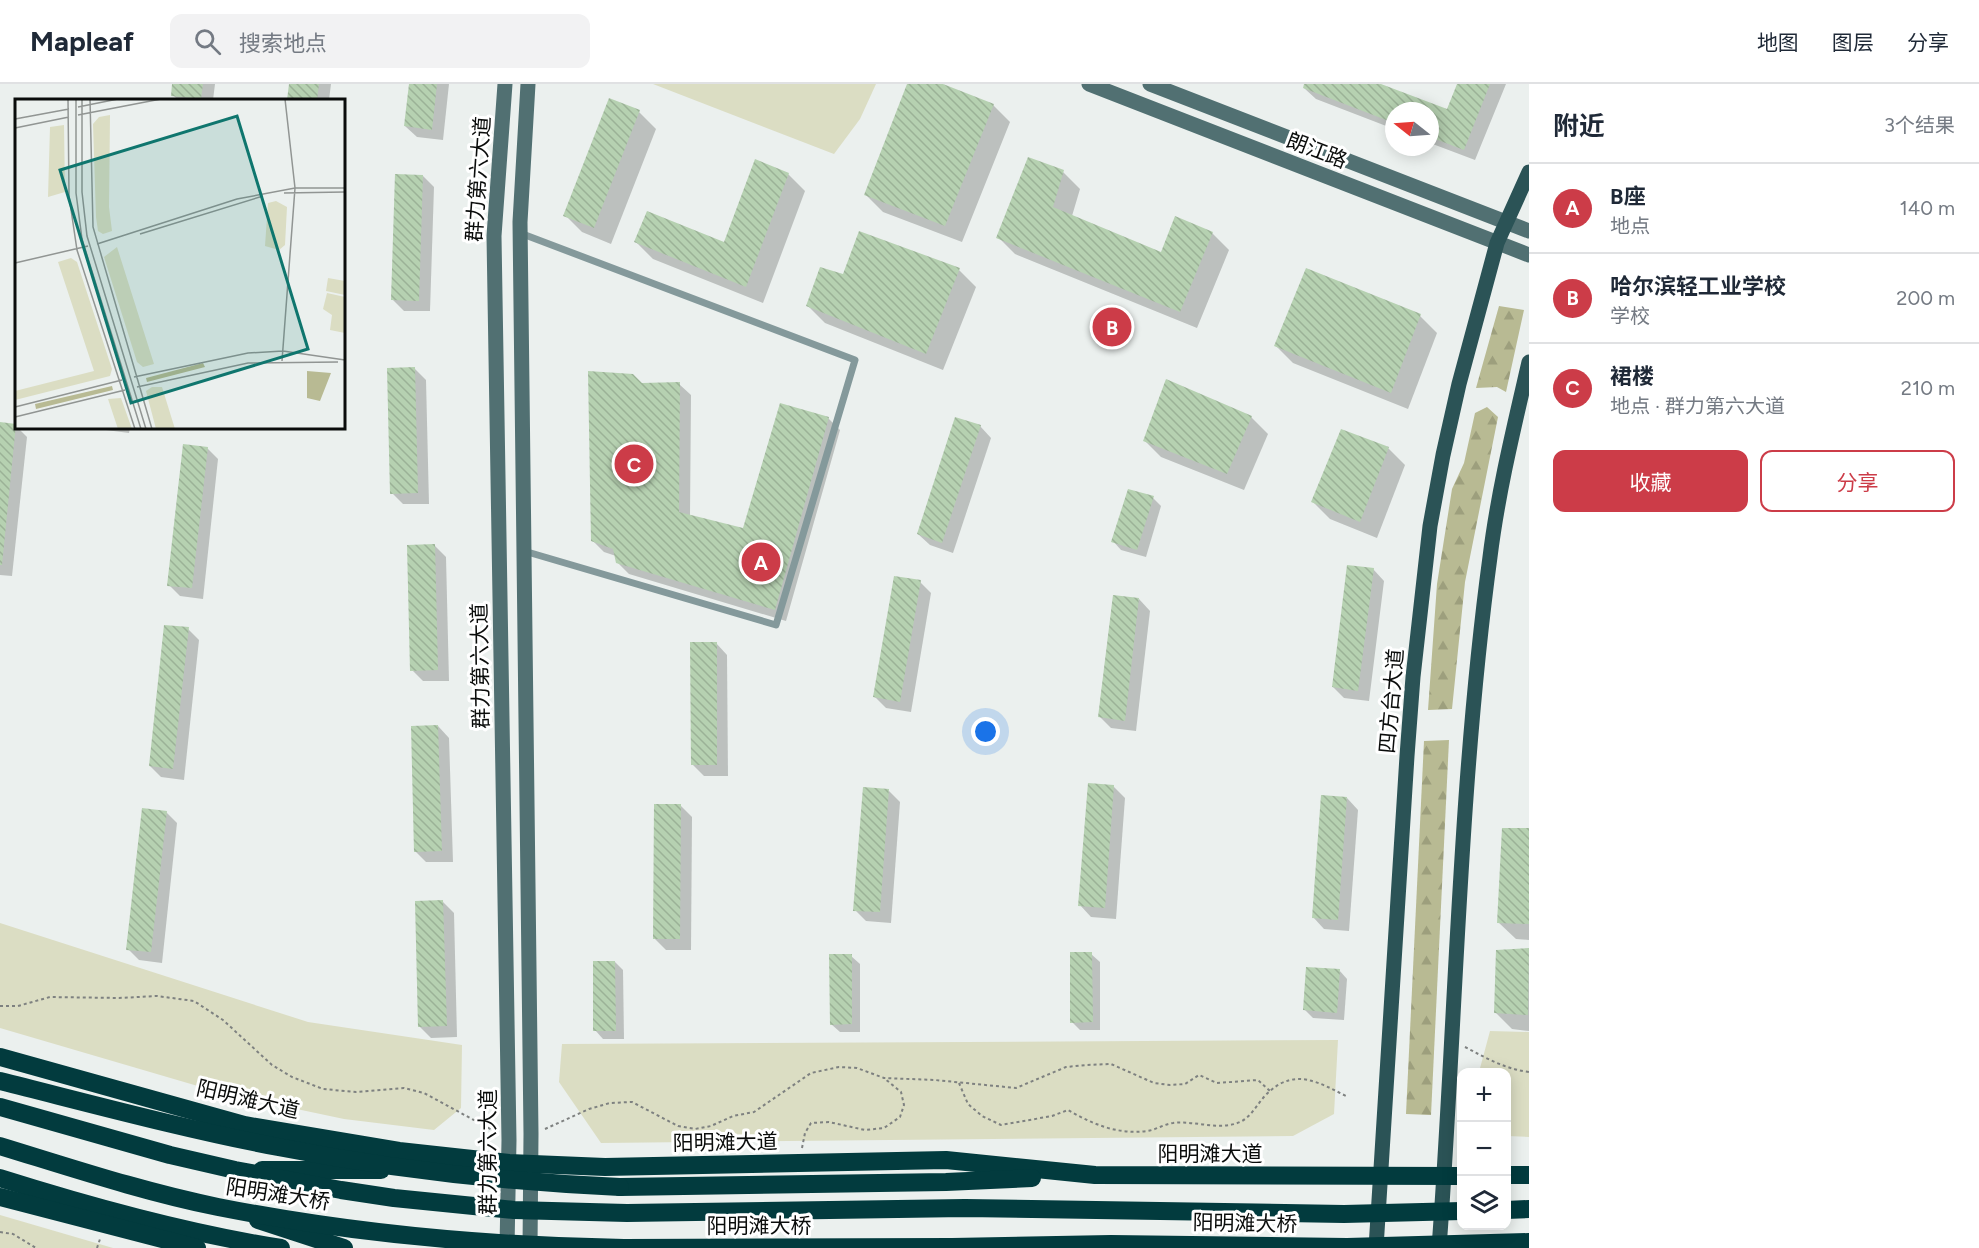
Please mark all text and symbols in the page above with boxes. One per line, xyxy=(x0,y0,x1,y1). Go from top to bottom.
search box xyxy=(170,14,590,68)
text: Mapleaf xyxy=(30,24,134,58)
icon: search xyxy=(191,25,224,58)
text: 搜索地点 xyxy=(239,30,327,57)
text: 地图 xyxy=(1757,30,1799,55)
text: 图层 xyxy=(1832,30,1874,55)
text: 分享 xyxy=(1907,30,1949,55)
inset map xyxy=(15,99,345,429)
north arrow xyxy=(1385,102,1439,156)
text: 附近 xyxy=(1553,110,1605,142)
text: 3个结果 xyxy=(1884,113,1955,137)
street label: 群力第六大道 xyxy=(461,115,495,243)
street label: 朗江路 xyxy=(1283,127,1351,173)
text: B座 xyxy=(1610,183,1645,210)
text: A xyxy=(1565,196,1580,220)
text: 140 m xyxy=(1900,196,1955,220)
text: 地点 xyxy=(1610,214,1650,238)
text: 哈尔滨轻工业学校 xyxy=(1610,273,1786,300)
text: B xyxy=(1566,286,1579,310)
text: 200 m xyxy=(1896,286,1955,310)
pin: B xyxy=(1092,304,1132,350)
text: 学校 xyxy=(1610,304,1650,328)
text: 裙楼 xyxy=(1610,363,1654,390)
text: C xyxy=(1565,376,1580,400)
text: 210 m xyxy=(1901,376,1955,400)
text: 地点 · 群力第六大道 xyxy=(1610,394,1785,418)
pin: C xyxy=(614,442,654,487)
button: 收藏 xyxy=(1553,450,1748,512)
button: 分享 xyxy=(1760,450,1955,512)
pin: A xyxy=(742,540,780,584)
street label: 群力第六大道 xyxy=(466,603,494,729)
street label: 四方台大道 xyxy=(1374,648,1408,754)
your location xyxy=(971,717,1000,746)
map controls xyxy=(1457,1068,1511,1230)
button: + xyxy=(1457,1068,1511,1122)
street label: 阳明滩大道 xyxy=(194,1075,302,1123)
street label: 群力第六大道 xyxy=(475,1089,500,1215)
button: − xyxy=(1457,1122,1511,1176)
street label: 阳明滩大道 xyxy=(672,1129,778,1155)
street label: 阳明滩大道 xyxy=(1158,1141,1263,1166)
street label: 阳明滩大桥 xyxy=(224,1173,332,1215)
button: layers xyxy=(1457,1176,1511,1230)
street label: 阳明滩大桥 xyxy=(1192,1210,1298,1236)
street label: 阳明滩大桥 xyxy=(707,1213,812,1238)

